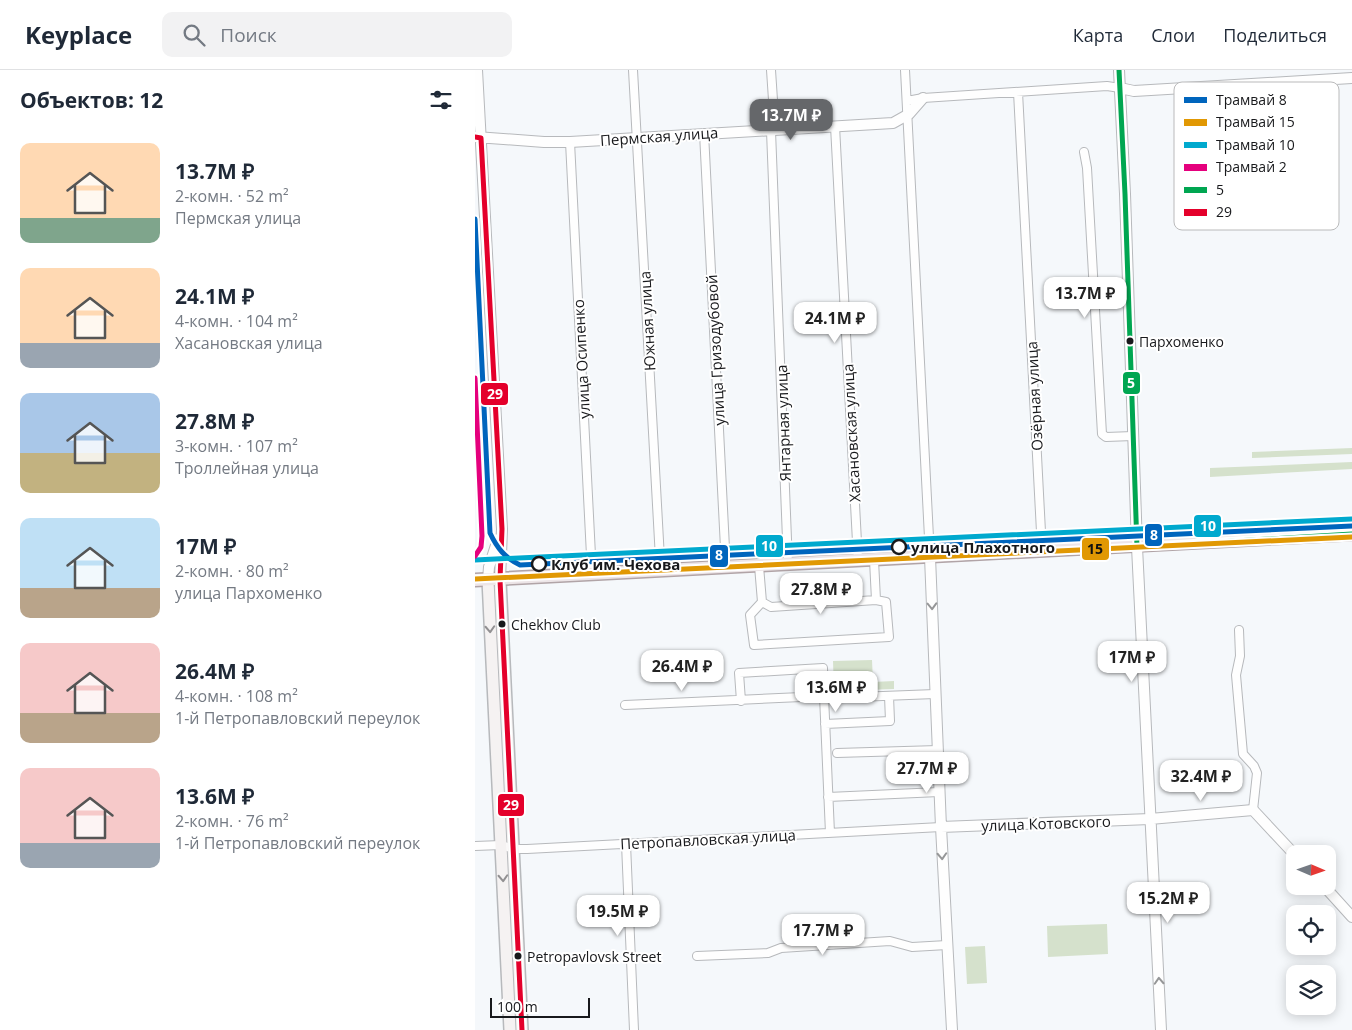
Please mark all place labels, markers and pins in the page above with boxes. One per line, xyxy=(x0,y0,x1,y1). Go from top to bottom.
pin: 13.7M ₽ xyxy=(745,98,837,141)
pin: 13.7M ₽ xyxy=(1039,276,1131,319)
pin: 24.1M ₽ xyxy=(789,302,881,344)
place label: Пархоменко xyxy=(1139,332,1224,351)
marker: Пархоменко xyxy=(1125,336,1135,346)
place label: улица Плахотного xyxy=(911,537,1055,557)
marker: улица Плахотного xyxy=(891,539,907,555)
place label: Клуб им. Чехова xyxy=(551,554,680,574)
marker: Клуб им. Чехова xyxy=(531,556,547,572)
pin: 27.8M ₽ xyxy=(775,572,867,615)
place label: Chekhov Club xyxy=(511,615,601,634)
marker: Chekhov Club xyxy=(497,619,507,629)
pin: 17M ₽ xyxy=(1097,640,1167,683)
pin: 26.4M ₽ xyxy=(636,650,728,692)
pin: 13.6M ₽ xyxy=(790,670,882,713)
pin: 27.7M ₽ xyxy=(881,752,973,794)
pin: 32.4M ₽ xyxy=(1155,760,1247,802)
pin: 15.2M ₽ xyxy=(1122,882,1214,924)
pin: 19.5M ₽ xyxy=(572,894,664,937)
pin: 17.7M ₽ xyxy=(777,914,869,956)
place label: Petropavlovsk Street xyxy=(527,947,661,966)
marker: Petropavlovsk Street xyxy=(513,951,523,961)

